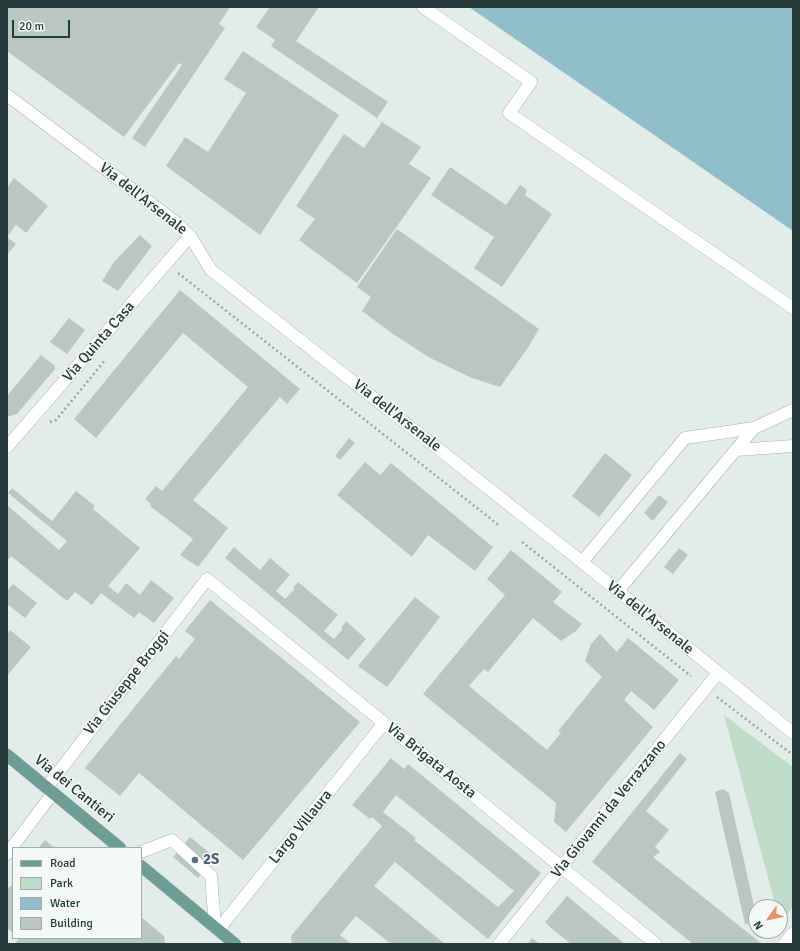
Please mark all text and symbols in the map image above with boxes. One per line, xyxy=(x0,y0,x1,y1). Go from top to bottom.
scale bar xyxy=(14,12,72,38)
text: 20 m xyxy=(19,19,44,34)
street label: Via dell'Arsenale xyxy=(95,159,191,239)
street label: Via Quinta Casa xyxy=(59,298,139,386)
street label: Via dell'Arsenale xyxy=(349,376,445,456)
street label: Via dell'Arsenale xyxy=(603,577,697,659)
street label: Via Giuseppe Broggi xyxy=(80,627,174,739)
street label: Via Brigata Aosta xyxy=(383,719,479,803)
street label: Via Giovanni da Verrazzano xyxy=(548,736,670,882)
street label: Via dei Cantieri xyxy=(30,751,118,827)
street label: Largo Villaura xyxy=(266,786,336,868)
legend xyxy=(12,847,142,939)
place label: 2S xyxy=(203,851,219,869)
marker: 2S xyxy=(190,855,200,865)
text: Road xyxy=(50,856,76,871)
text: Park xyxy=(50,876,73,891)
text: Water xyxy=(50,896,80,911)
north arrow xyxy=(748,899,788,939)
text: Building xyxy=(50,916,93,931)
text: N xyxy=(751,919,766,932)

